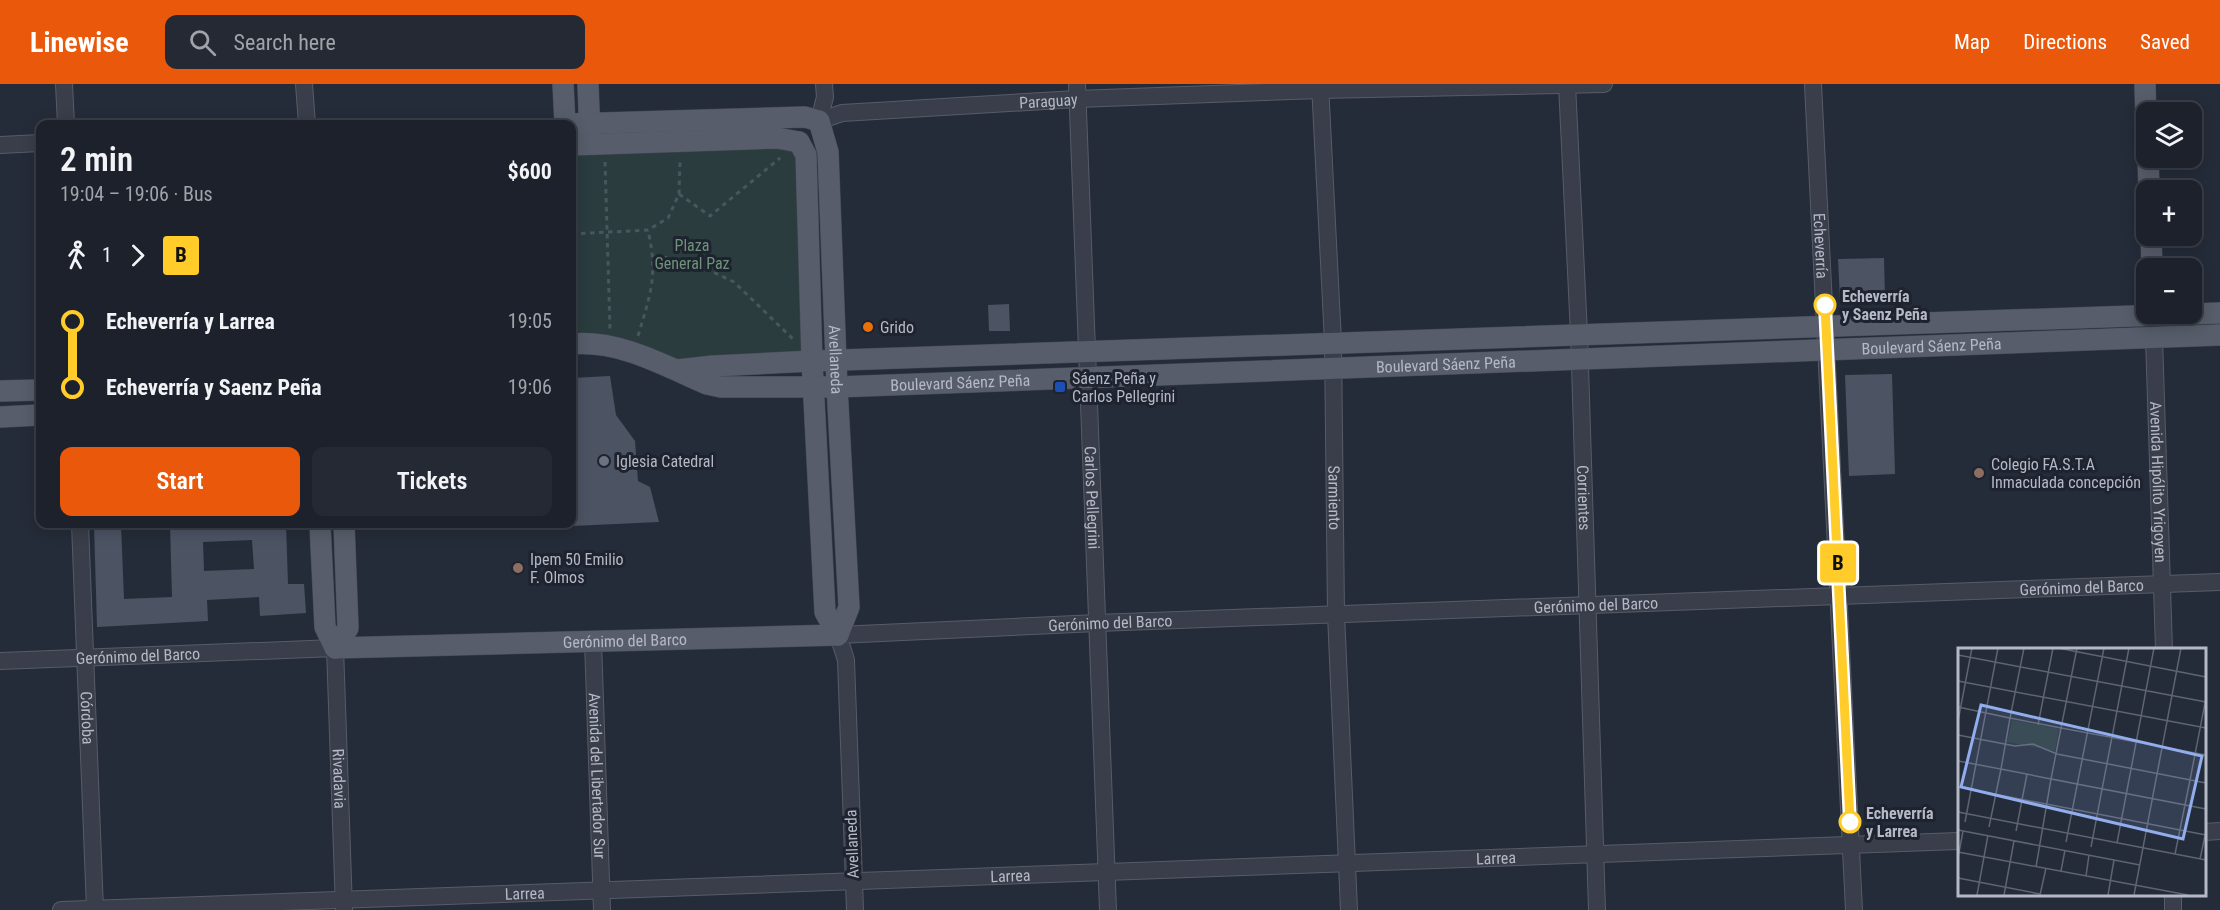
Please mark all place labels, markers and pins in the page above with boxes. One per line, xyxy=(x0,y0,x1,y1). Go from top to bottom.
place label: Echeverría y Saenz Peña xyxy=(1842,287,1928,324)
marker: Echeverría y Saenz Peña xyxy=(1814,294,1836,316)
place label: Grido xyxy=(880,318,914,337)
marker: Grido xyxy=(861,320,875,334)
place label: Sáenz Peña y Carlos Pellegrini xyxy=(1072,369,1175,406)
marker: Sáenz Peña y Carlos Pellegrini xyxy=(1053,380,1067,394)
place label: Iglesia Catedral xyxy=(616,452,714,471)
marker: Iglesia Catedral xyxy=(597,454,611,468)
place label: Colegio FA.S.T.A Inmaculada concepción xyxy=(1991,455,2141,492)
marker: Colegio FA.S.T.A Inmaculada concepción xyxy=(1972,466,1986,480)
place label: Ipem 50 Emilio F. Olmos xyxy=(530,550,624,587)
marker: Ipem 50 Emilio F. Olmos xyxy=(511,561,525,575)
place label: Echeverría y Larrea xyxy=(1866,804,1934,841)
marker: Echeverría y Larrea xyxy=(1839,811,1861,833)

